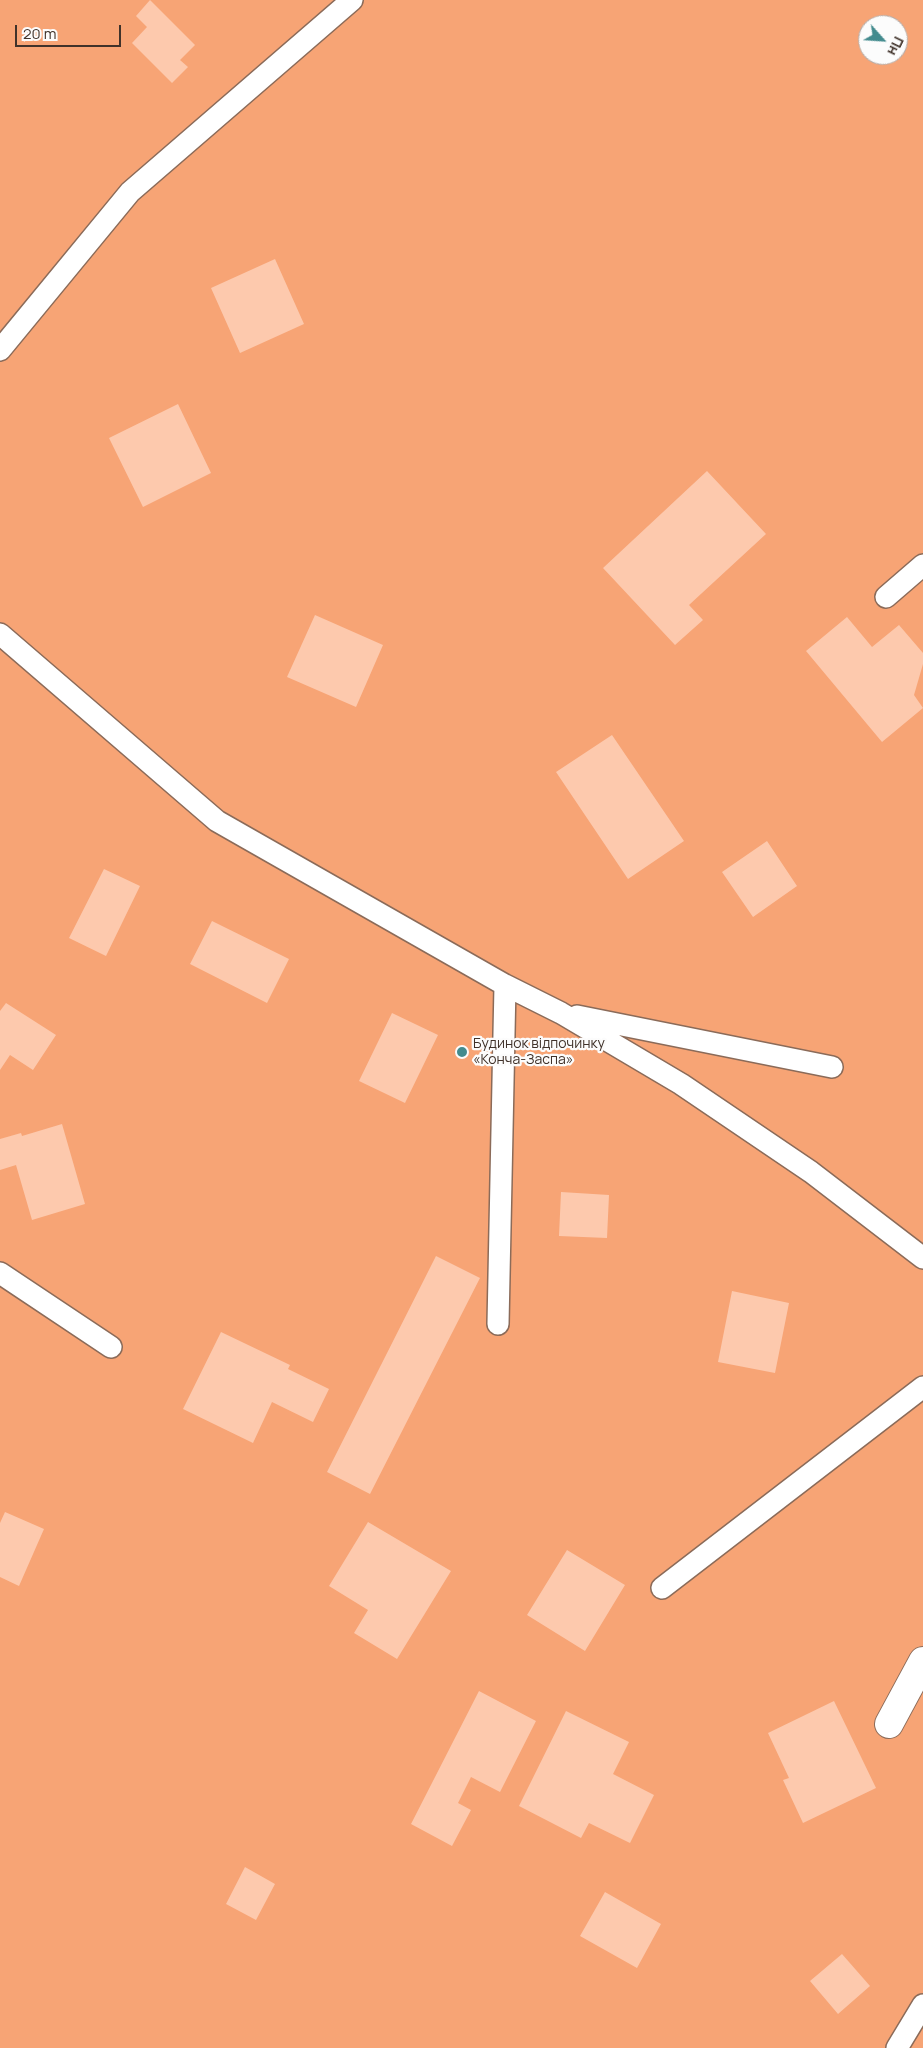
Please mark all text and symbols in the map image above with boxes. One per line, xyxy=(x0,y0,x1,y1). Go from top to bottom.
scale bar xyxy=(18,15,124,47)
north arrow xyxy=(858,15,908,65)
text: 20 m xyxy=(23,23,56,44)
text: Пн xyxy=(883,34,909,59)
place label: Будинок відпочинку «Конча-Заспа» xyxy=(473,1036,605,1068)
marker: Будинок відпочинку «Конча-Заспа» xyxy=(455,1045,469,1059)

